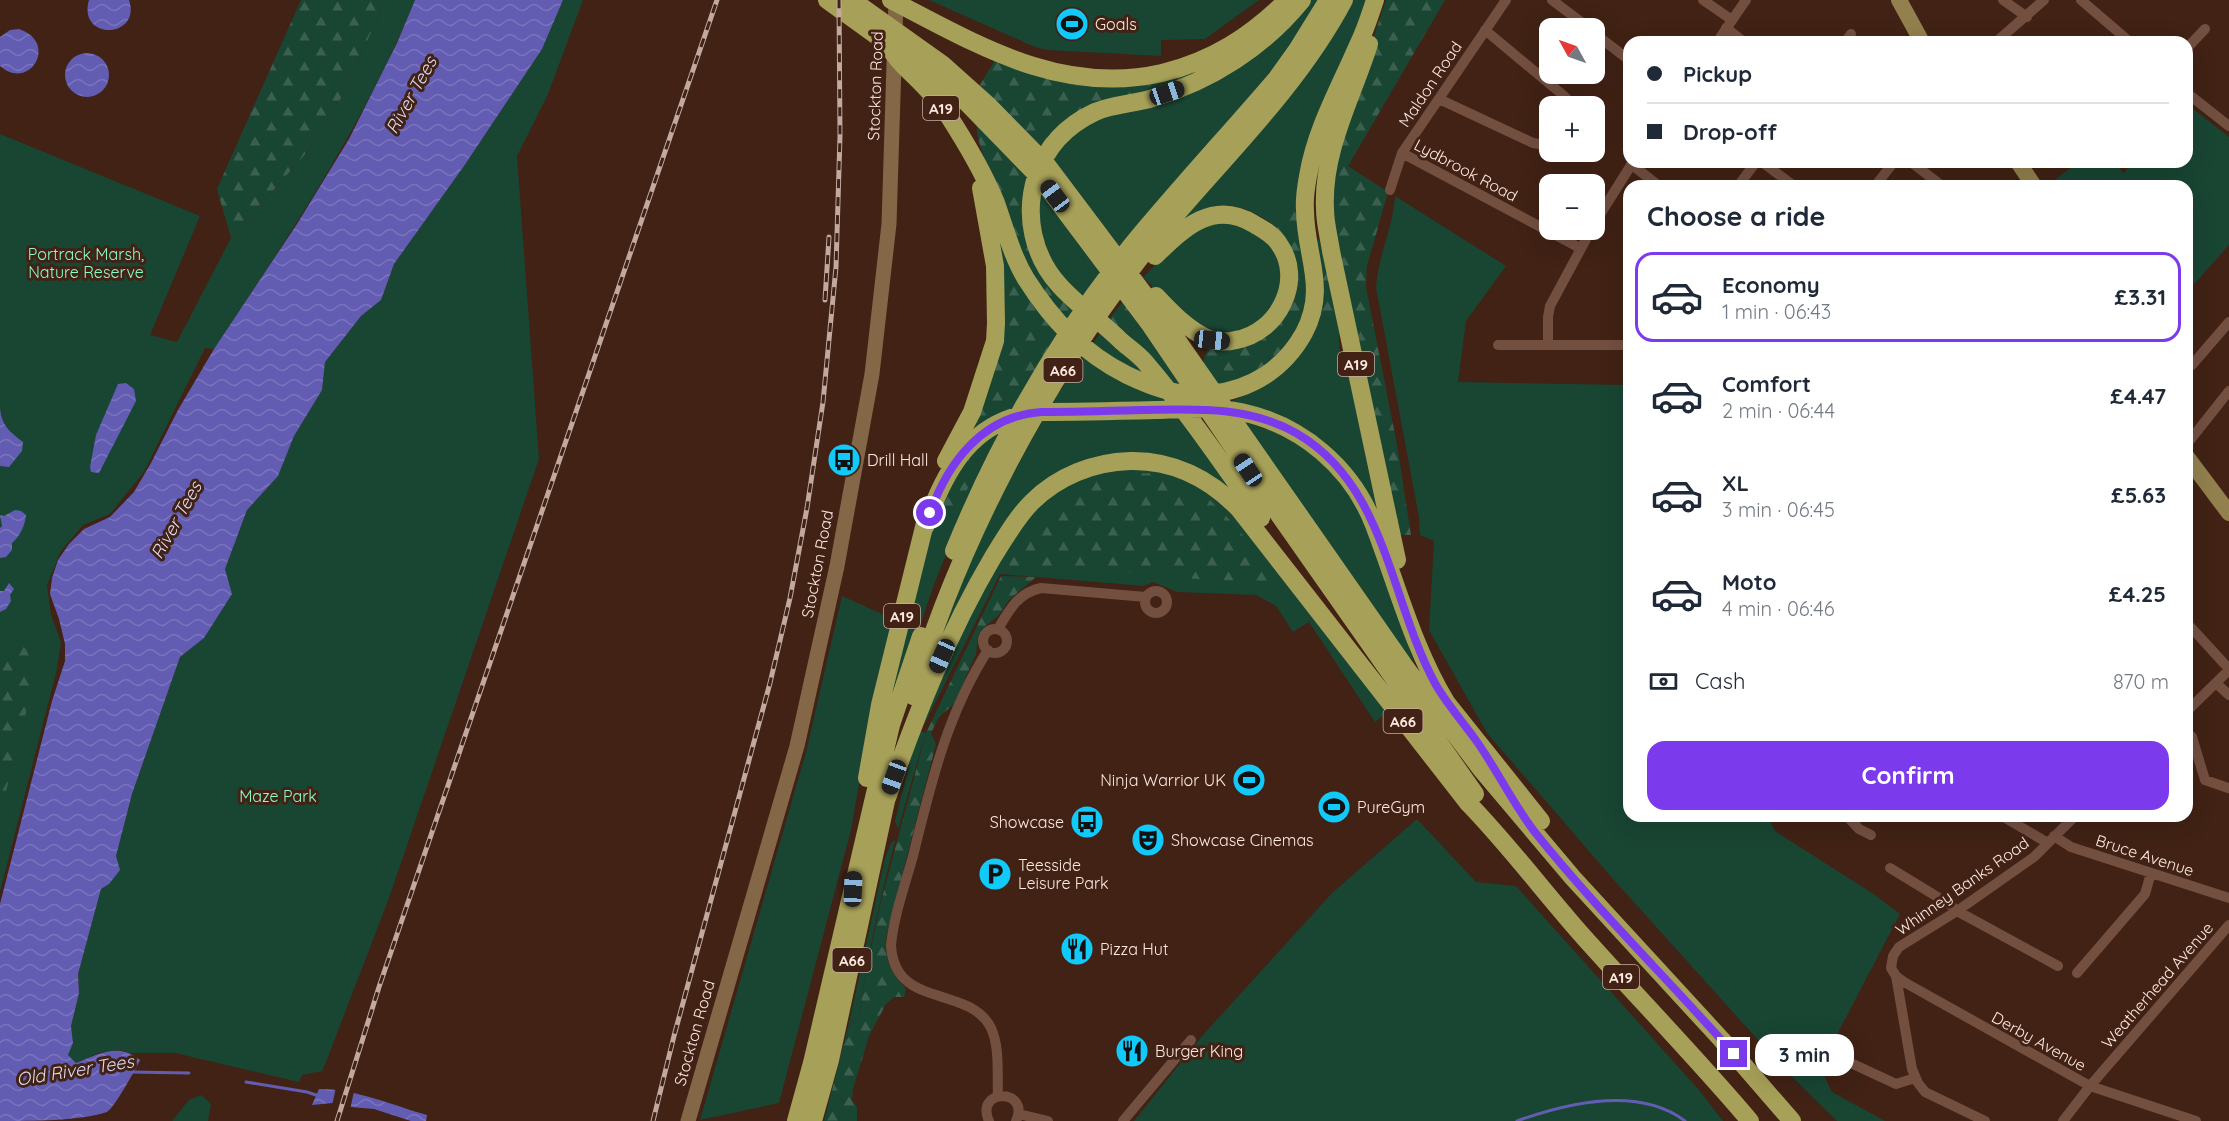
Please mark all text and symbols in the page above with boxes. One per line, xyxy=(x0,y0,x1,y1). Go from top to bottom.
sports icon: Goals xyxy=(1054,6,1090,42)
place label: Goals xyxy=(1095,14,1137,34)
north arrow xyxy=(1539,18,1605,84)
map controls xyxy=(1539,18,1605,240)
street label: Stockton Road xyxy=(863,31,887,141)
street label: Maldon Road xyxy=(1394,37,1466,131)
water label: River Tees xyxy=(380,51,442,138)
text: Pickup xyxy=(1683,60,1752,88)
car xyxy=(1147,79,1187,107)
road number: A19 xyxy=(923,96,959,120)
button: + xyxy=(1539,96,1605,162)
text: Drop-off xyxy=(1683,118,1777,146)
street label: Lydbrook Road xyxy=(1411,134,1521,206)
button: − xyxy=(1539,174,1605,240)
car xyxy=(1037,176,1073,216)
text: Choose a ride xyxy=(1647,199,1825,233)
park label: Portrack Marsh, Nature Reserve xyxy=(28,244,144,282)
icon: car xyxy=(1650,270,1704,324)
text: Economy xyxy=(1722,271,1820,299)
text: £3.31 xyxy=(2115,283,2166,311)
text: 1 min · 06:43 xyxy=(1722,299,1831,324)
car xyxy=(1193,329,1231,351)
road number: A19 xyxy=(1338,352,1374,376)
road number: A66 xyxy=(1044,358,1082,382)
icon: car xyxy=(1650,369,1704,423)
text: Comfort xyxy=(1722,370,1811,398)
text: £4.47 xyxy=(2110,382,2166,410)
text: 2 min · 06:44 xyxy=(1722,398,1835,423)
bus stop icon: Drill Hall xyxy=(826,442,862,478)
place label: Drill Hall xyxy=(867,450,928,470)
car xyxy=(1230,450,1266,490)
icon: car xyxy=(1650,468,1704,522)
text: XL xyxy=(1722,469,1749,497)
water label: River Tees xyxy=(145,476,207,563)
text: £5.63 xyxy=(2111,481,2166,509)
text: 3 min · 06:45 xyxy=(1722,497,1835,522)
route start xyxy=(916,499,943,526)
street label: Stockton Road xyxy=(797,509,837,619)
icon: car xyxy=(1650,567,1704,621)
text: Moto xyxy=(1722,568,1776,596)
text: £4.25 xyxy=(2109,580,2166,608)
text: 4 min · 06:46 xyxy=(1722,596,1835,621)
road number: A19 xyxy=(884,604,920,628)
car xyxy=(926,636,958,676)
icon: cash xyxy=(1647,665,1680,698)
text: Cash xyxy=(1695,667,1746,695)
text: 870 m xyxy=(2113,669,2169,694)
road number: A66 xyxy=(1384,709,1422,733)
button: Confirm xyxy=(1647,741,2169,810)
car xyxy=(879,757,909,797)
sports icon: Ninja Warrior UK xyxy=(1231,762,1267,798)
place label: Ninja Warrior UK xyxy=(1100,770,1226,790)
park label: Maze Park xyxy=(239,786,317,806)
sports icon: PureGym xyxy=(1316,789,1352,825)
place label: PureGym xyxy=(1357,797,1425,817)
bus stop icon: Showcase xyxy=(1069,804,1105,840)
place label: Showcase xyxy=(990,812,1064,832)
theatre icon: Showcase Cinemas xyxy=(1130,822,1166,858)
place label: Showcase Cinemas xyxy=(1171,830,1314,850)
street label: Bruce Avenue xyxy=(2093,830,2197,880)
street label: Whinney Banks Road xyxy=(1891,832,2033,940)
place label: Teesside Leisure Park xyxy=(1018,855,1109,893)
parking icon: Teesside Leisure Park xyxy=(977,856,1013,892)
car xyxy=(843,871,863,907)
street label: Weatherhead Avenue xyxy=(2097,918,2217,1052)
restaurant icon: Pizza Hut xyxy=(1059,931,1095,967)
place label: Pizza Hut xyxy=(1100,939,1168,959)
road number: A66 xyxy=(832,948,872,972)
road number: A19 xyxy=(1603,965,1639,989)
street label: Stockton Road xyxy=(669,978,719,1088)
street label: Derby Avenue xyxy=(1988,1007,2090,1075)
restaurant icon: Burger King xyxy=(1114,1033,1150,1069)
callout: 3 min xyxy=(1755,1033,1854,1075)
route end xyxy=(1720,1040,1747,1067)
place label: Burger King xyxy=(1155,1041,1243,1061)
text: 3 min xyxy=(1779,1042,1830,1067)
water label: Old River Tees xyxy=(15,1049,137,1091)

